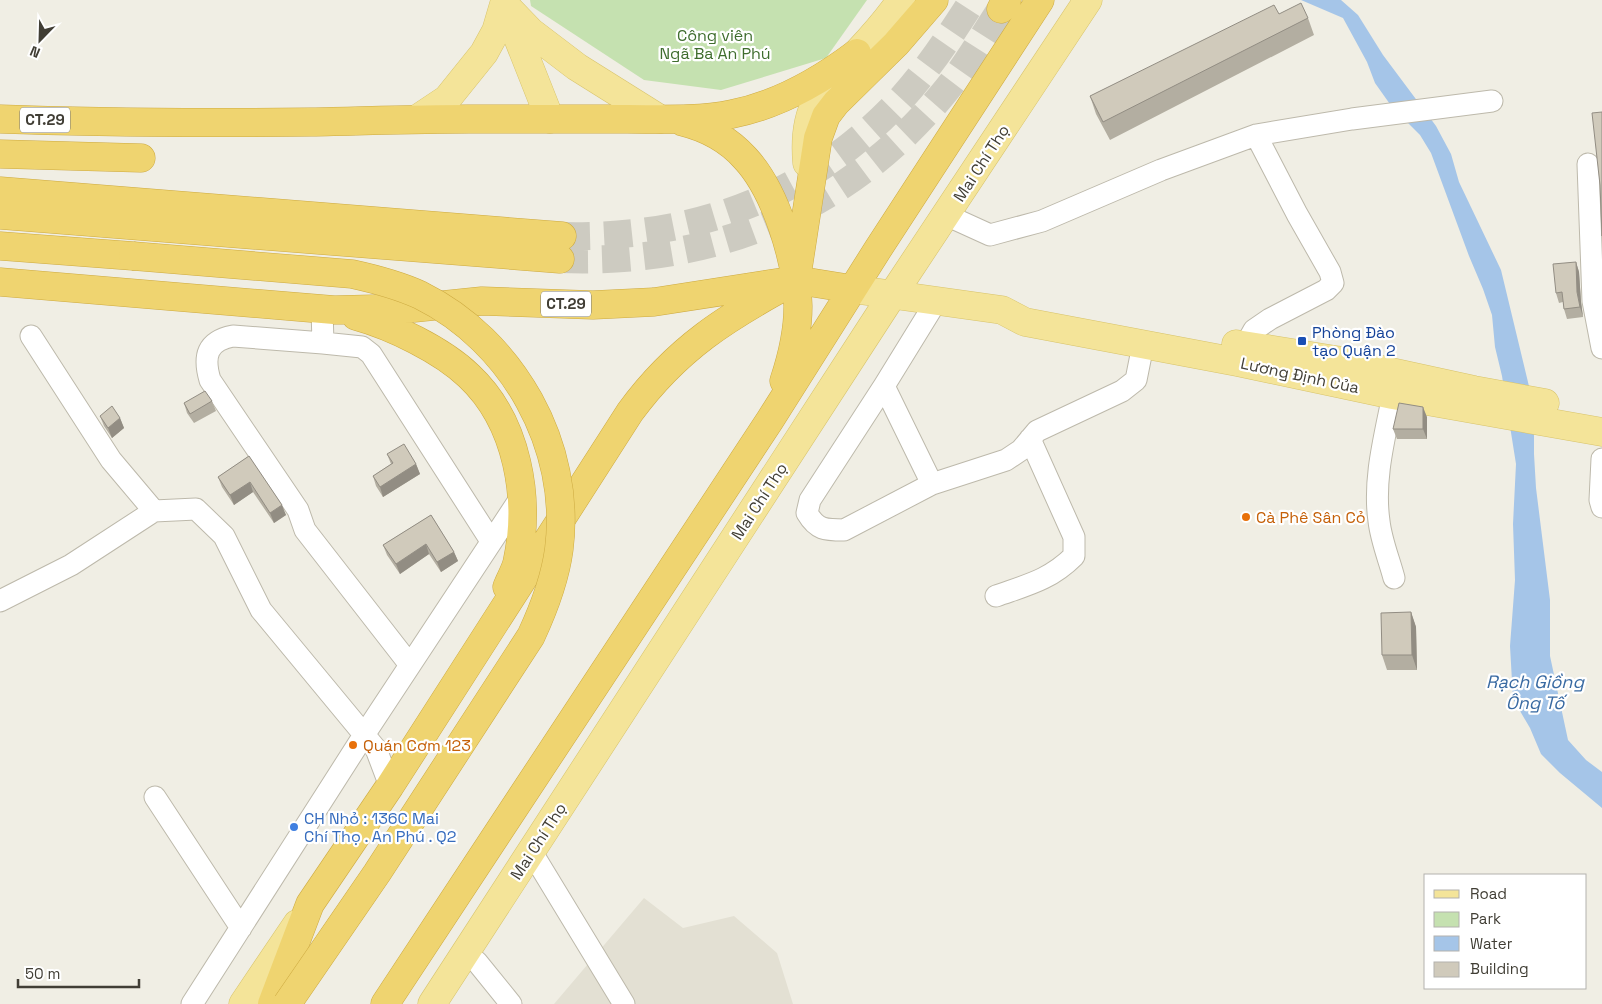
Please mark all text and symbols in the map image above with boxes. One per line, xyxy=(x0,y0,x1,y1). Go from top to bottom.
north arrow xyxy=(15,15,65,65)
park label: Công viên Ngã Ba An Phú xyxy=(660,25,770,64)
text: N xyxy=(27,42,43,62)
road number: CT.29 xyxy=(20,108,70,132)
street label: Mai Chí Thọ xyxy=(949,121,1014,206)
road number: CT.29 xyxy=(541,292,591,316)
place label: Phòng Đào tạo Quận 2 xyxy=(1312,322,1396,361)
marker: Phòng Đào tạo Quận 2 xyxy=(1296,335,1308,347)
street label: Lương Định Của xyxy=(1239,353,1361,398)
street label: Mai Chí Thọ xyxy=(727,459,792,544)
place label: Cà Phê Sân Cỏ xyxy=(1256,507,1366,528)
marker: Cà Phê Sân Cỏ xyxy=(1240,511,1252,523)
water label: Rạch Giồng Ông Tố xyxy=(1486,670,1585,714)
place label: Quán Cơm 123 xyxy=(363,735,471,756)
marker: Quán Cơm 123 xyxy=(347,739,359,751)
street label: Mai Chí Thọ xyxy=(506,799,571,884)
place label: CH Nhỏ : 136C Mai Chí Thọ . An Phú . Q2 xyxy=(304,808,456,847)
marker: CH Nhỏ : 136C Mai Chí Thọ . An Phú . Q2 xyxy=(288,821,300,833)
legend xyxy=(1424,874,1587,989)
text: Road xyxy=(1470,884,1507,903)
text: Park xyxy=(1470,909,1501,928)
text: Water xyxy=(1470,934,1513,953)
scale bar xyxy=(18,956,139,988)
text: Building xyxy=(1470,959,1529,978)
text: 50 m xyxy=(25,964,60,983)

